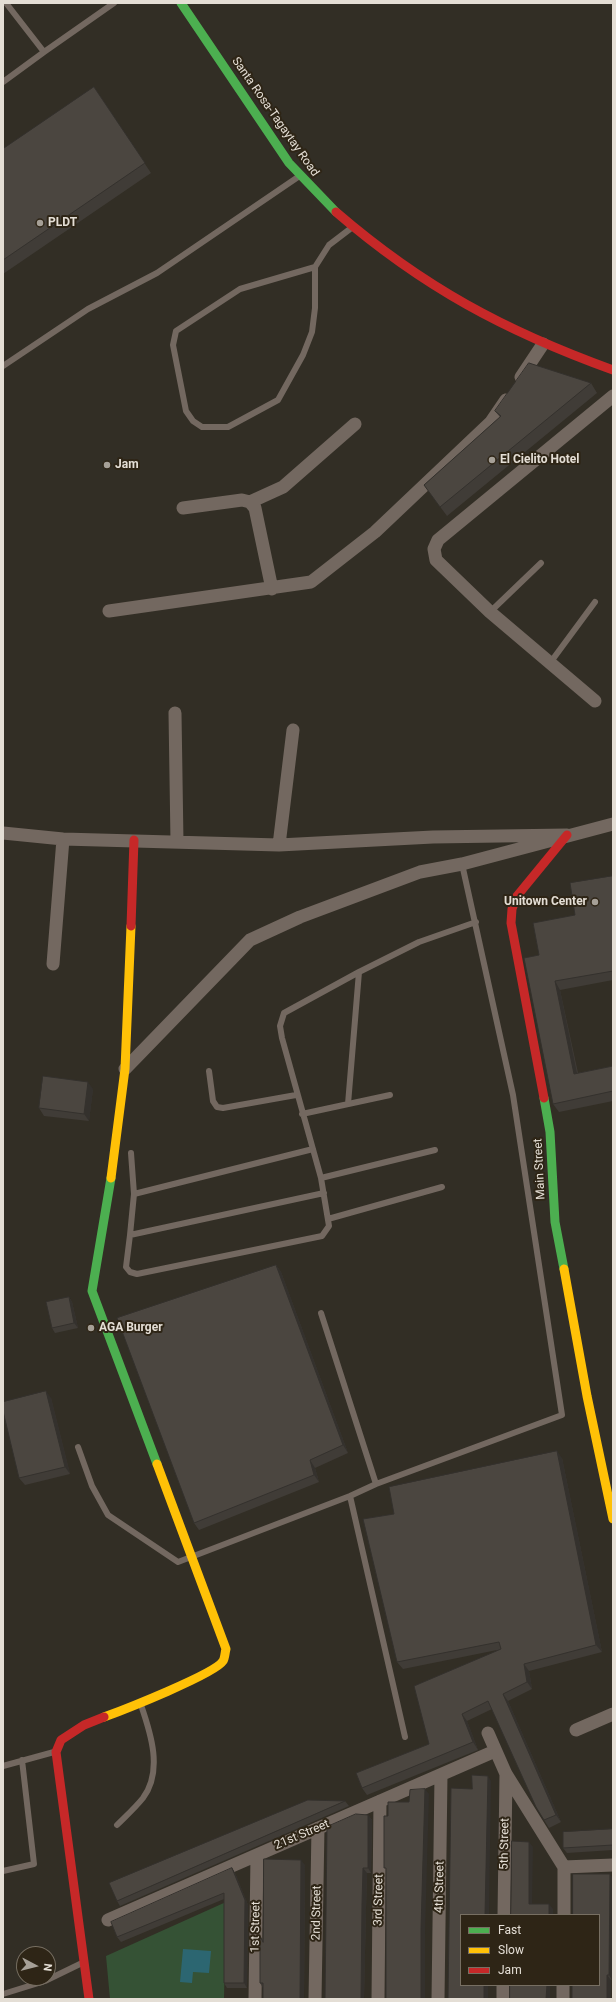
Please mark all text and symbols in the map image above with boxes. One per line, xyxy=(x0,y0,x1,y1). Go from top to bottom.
street label: Santa Rosa-Tagaytay Road xyxy=(228,55,322,179)
place label: PLDT xyxy=(48,216,77,230)
marker: PLDT xyxy=(35,218,45,228)
place label: El Cielito Hotel xyxy=(500,453,579,467)
marker: El Cielito Hotel xyxy=(487,455,497,465)
place label: Jam xyxy=(115,458,139,472)
marker: Jam xyxy=(102,460,112,470)
place label: Unitown Center xyxy=(504,895,587,909)
marker: Unitown Center xyxy=(590,897,600,907)
street label: Main Street xyxy=(531,1138,549,1200)
place label: AGA Burger xyxy=(99,1321,163,1335)
marker: AGA Burger xyxy=(86,1323,96,1333)
street label: 21st Street xyxy=(272,1817,332,1853)
street label: 5th Street xyxy=(497,1818,513,1870)
street label: 4th Street xyxy=(432,1861,448,1913)
street label: 3rd Street xyxy=(371,1874,387,1926)
street label: 2nd Street xyxy=(309,1885,325,1941)
street label: 1st Street xyxy=(248,1901,264,1953)
legend xyxy=(460,1914,600,1986)
text: Fast xyxy=(498,1923,521,1937)
text: Slow xyxy=(498,1943,524,1957)
north arrow xyxy=(16,1946,56,1986)
text: N xyxy=(40,1963,54,1972)
text: Jam xyxy=(498,1963,522,1977)

